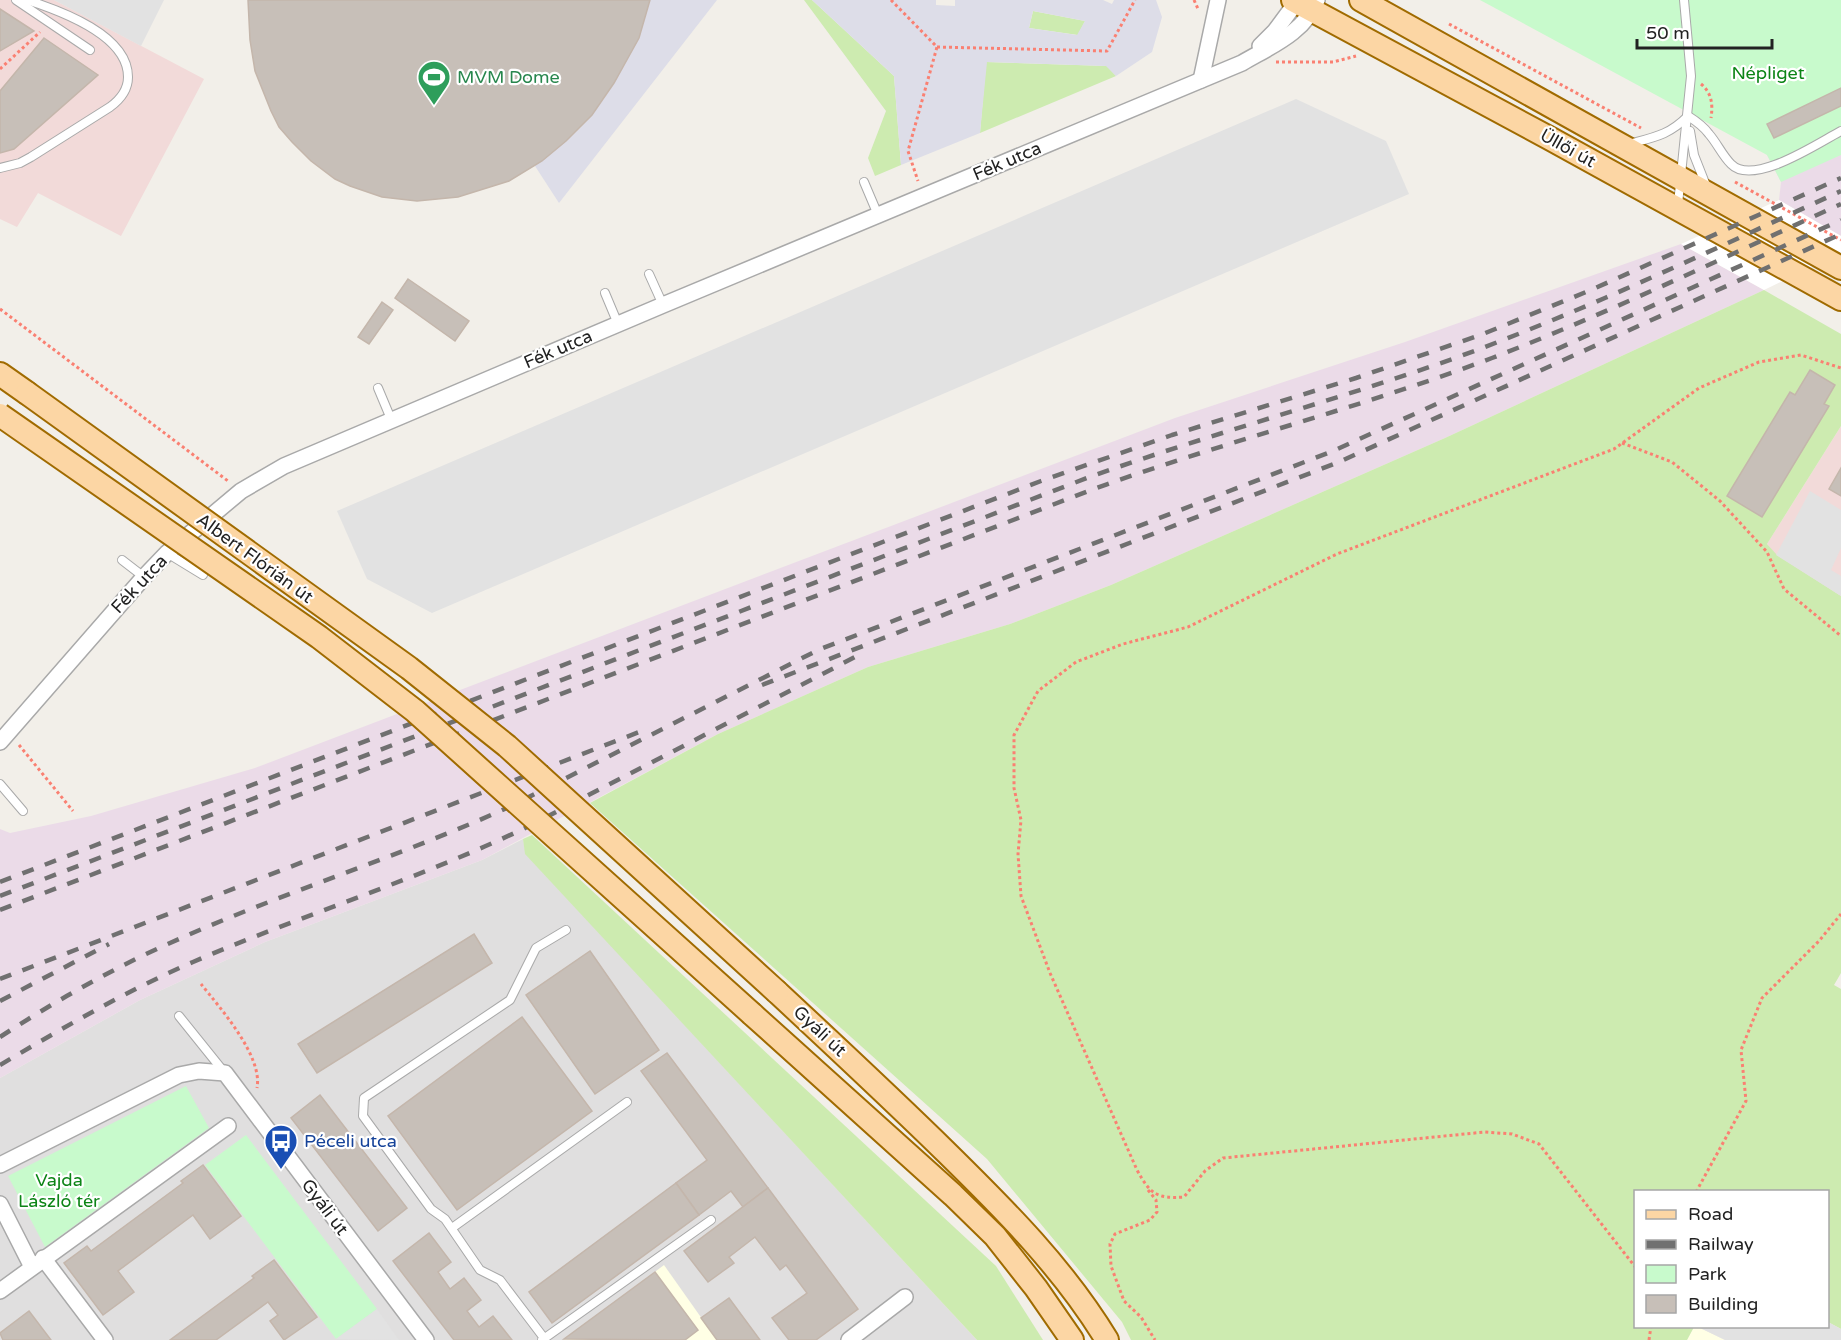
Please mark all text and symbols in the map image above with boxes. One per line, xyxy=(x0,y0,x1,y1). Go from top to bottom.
scale bar xyxy=(1637,12,1772,50)
text: 50 m xyxy=(1646,22,1690,44)
sports icon: MVM Dome xyxy=(416,59,452,106)
park label: Népliget xyxy=(1731,62,1805,84)
place label: MVM Dome xyxy=(457,66,560,88)
street label: Üllői út xyxy=(1536,124,1600,172)
street label: Fék utca xyxy=(969,137,1045,185)
street label: Fék utca xyxy=(520,325,596,373)
street label: Albert Flórián út xyxy=(192,508,318,608)
street label: Fék utca xyxy=(106,550,172,618)
street label: Gyáli út xyxy=(789,1001,851,1061)
bus stop icon: Péceli utca xyxy=(263,1123,299,1170)
place label: Péceli utca xyxy=(304,1130,397,1152)
park label: Vajda László tér xyxy=(18,1169,100,1212)
street label: Gyáli út xyxy=(297,1175,353,1240)
legend xyxy=(1634,1190,1829,1328)
text: Road xyxy=(1688,1203,1733,1225)
text: Railway xyxy=(1688,1233,1754,1255)
text: Park xyxy=(1688,1263,1727,1285)
text: Building xyxy=(1688,1293,1758,1315)

